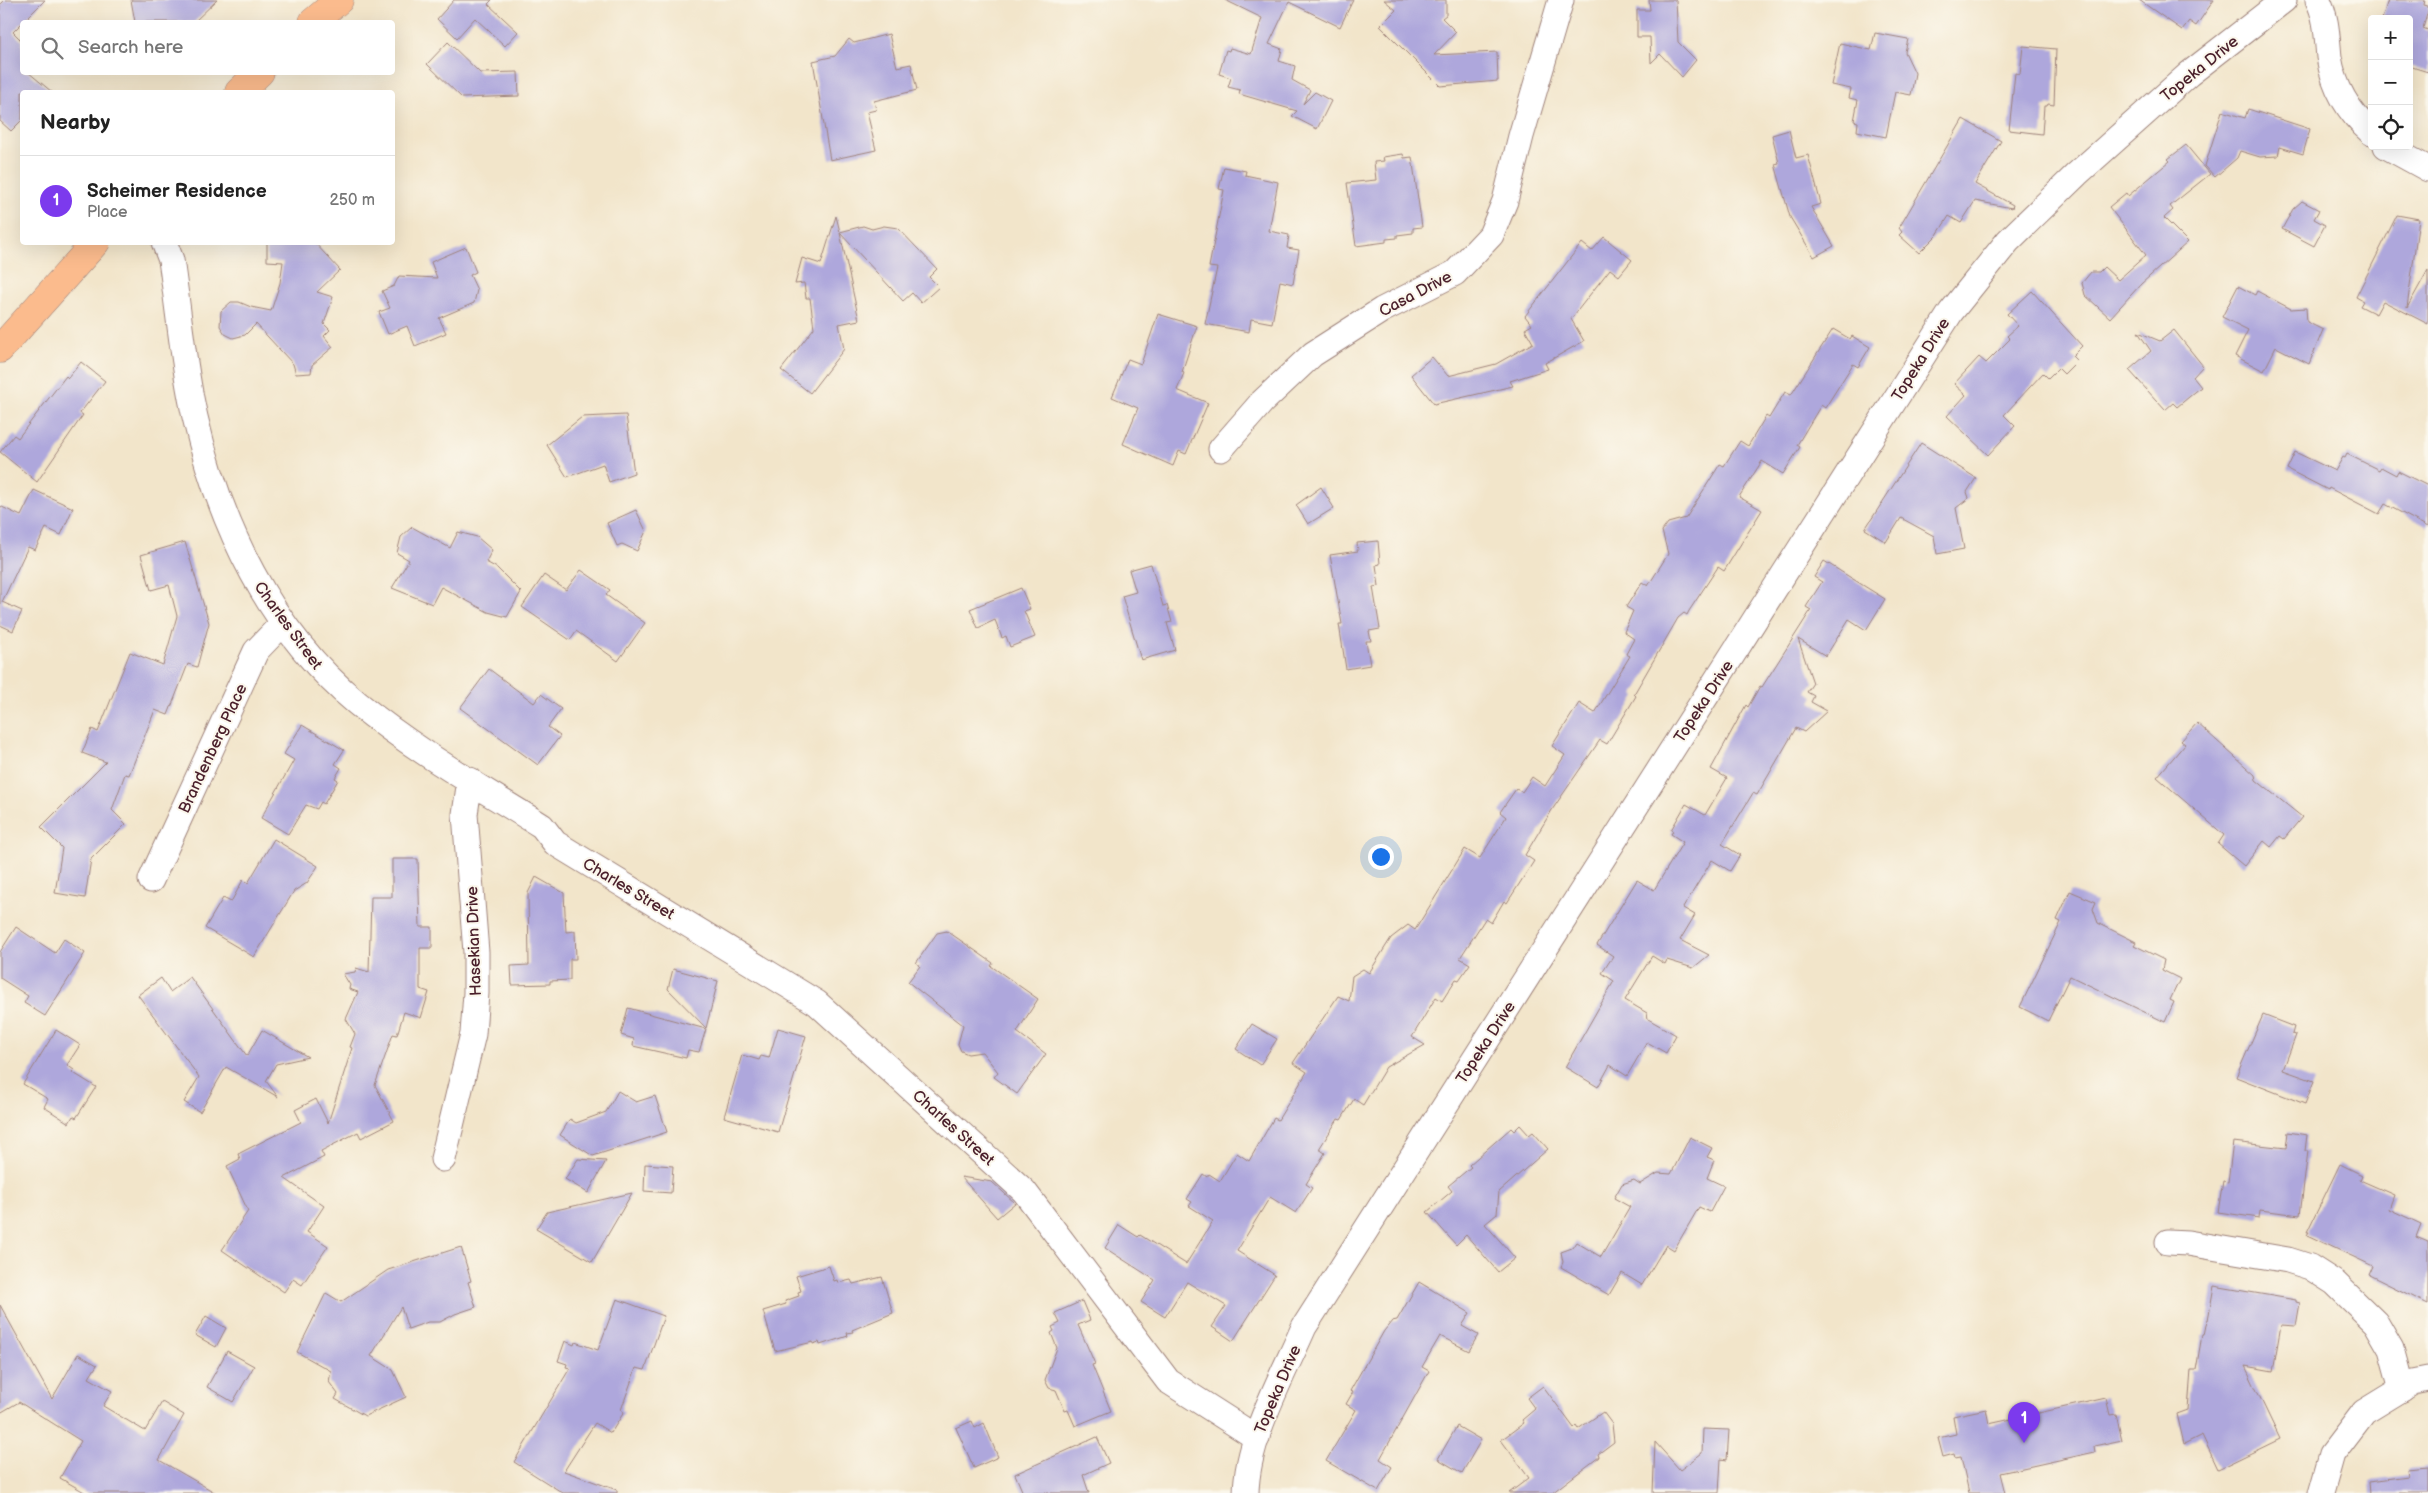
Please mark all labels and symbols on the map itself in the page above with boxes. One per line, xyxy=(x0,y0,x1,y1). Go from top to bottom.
street label: Topeka Drive xyxy=(2157,32,2243,106)
street label: Casa Drive xyxy=(1376,267,1456,321)
street label: Topeka Drive xyxy=(1888,314,1955,405)
street label: Charles Street xyxy=(250,578,326,674)
street label: Topeka Drive xyxy=(1671,657,1738,747)
street label: Brandenberg Place xyxy=(175,681,252,816)
your location xyxy=(1368,844,1394,870)
street label: Charles Street xyxy=(579,854,678,924)
street label: Hasekian Drive xyxy=(463,885,486,996)
street label: Topeka Drive xyxy=(1453,998,1520,1088)
street label: Charles Street xyxy=(908,1086,998,1170)
street label: Topeka Drive xyxy=(1251,1342,1306,1437)
pin: 1 xyxy=(2008,1402,2040,1443)

